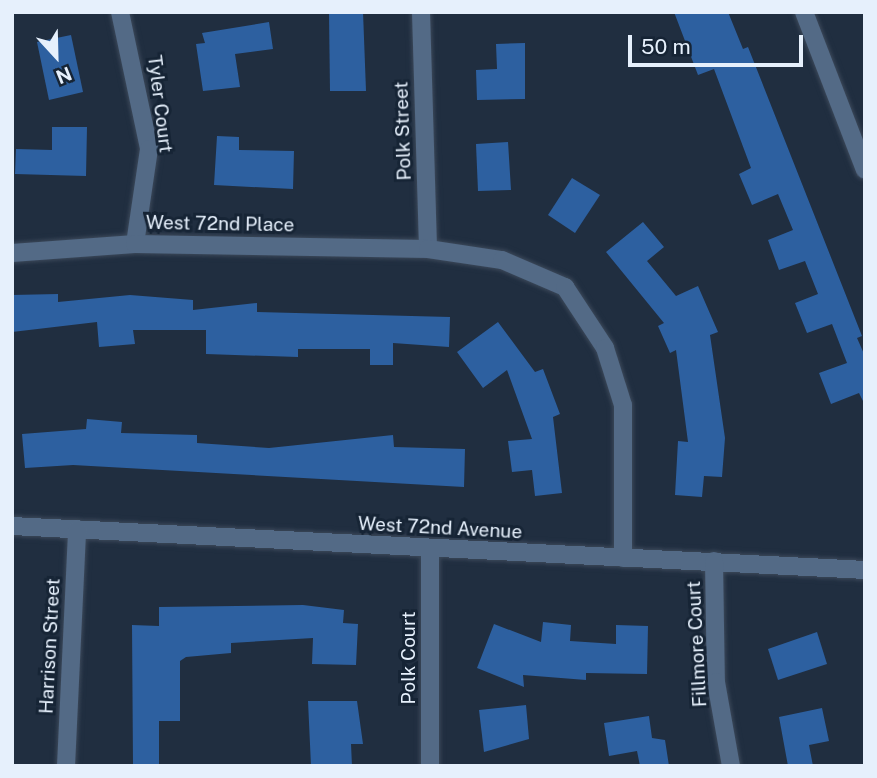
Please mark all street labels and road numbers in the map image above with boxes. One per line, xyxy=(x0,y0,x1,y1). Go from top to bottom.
street label: Tyler Court xyxy=(143,54,177,154)
street label: Polk Street xyxy=(390,81,416,181)
street label: West 72nd Place xyxy=(146,211,294,237)
street label: West 72nd Avenue xyxy=(357,512,523,544)
street label: Harrison Street xyxy=(35,577,65,715)
street label: Fillmore Court xyxy=(682,580,712,708)
street label: Polk Court xyxy=(398,611,420,705)

